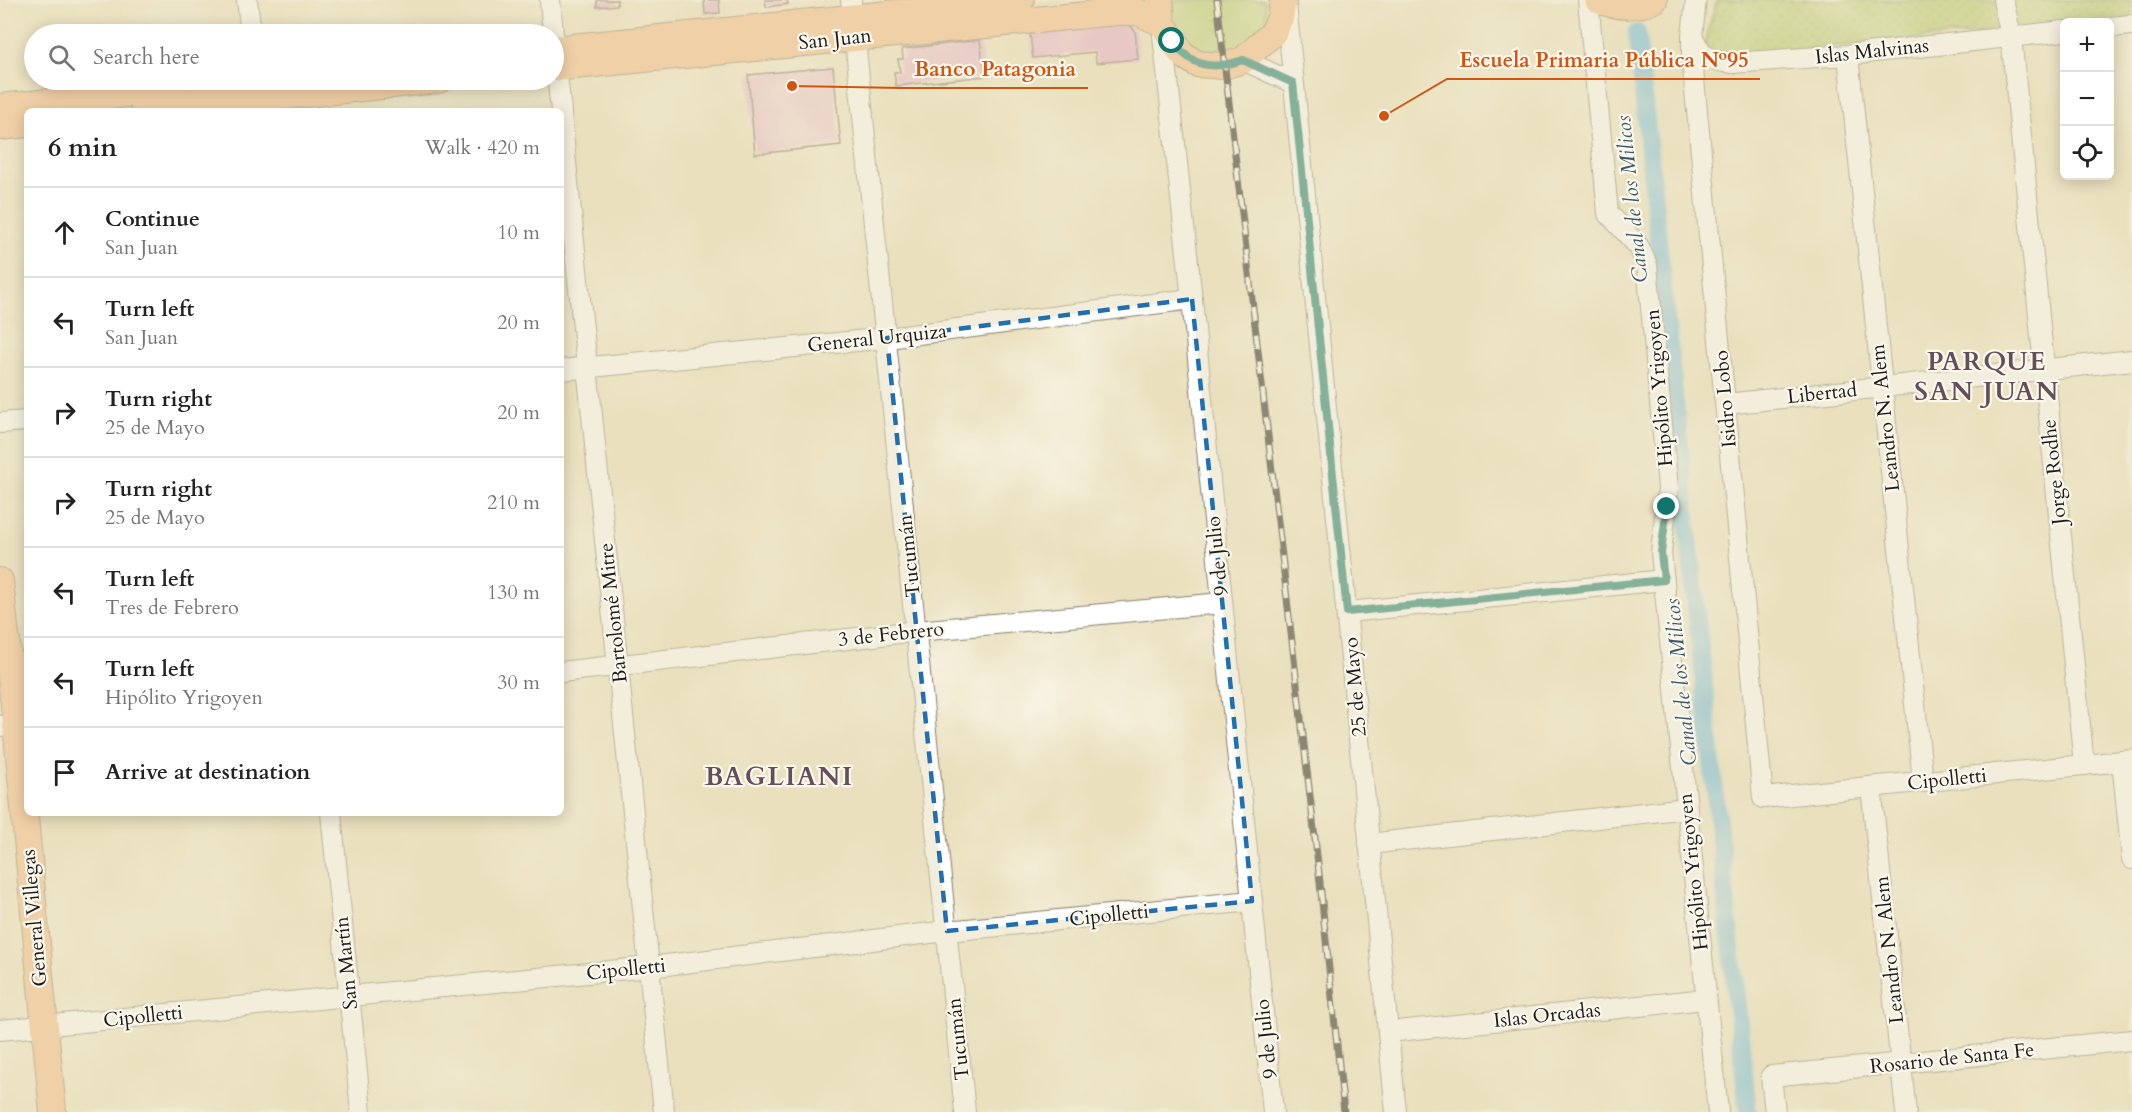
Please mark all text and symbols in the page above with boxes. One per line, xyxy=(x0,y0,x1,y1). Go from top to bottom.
map controls xyxy=(2060,18,2114,180)
button: + xyxy=(2060,18,2114,72)
street label: San Juan xyxy=(797,22,873,56)
search box xyxy=(24,24,564,90)
route start xyxy=(1158,27,1184,53)
street label: Islas Malvinas xyxy=(1814,32,1930,70)
callout: Escuela Primaria Pública Nº95 xyxy=(1447,40,1760,79)
icon: search xyxy=(45,41,78,74)
text: Search here xyxy=(93,42,200,72)
text: Escuela Primaria Pública Nº95 xyxy=(1459,46,1749,75)
callout: Banco Patagonia xyxy=(902,49,1088,88)
text: Banco Patagonia xyxy=(914,55,1077,84)
button: − xyxy=(2060,72,2114,126)
water label: Canal de los Milicos xyxy=(1609,114,1655,284)
button: locate xyxy=(2060,126,2114,180)
text: 6 min xyxy=(48,130,117,165)
text: Walk · 420 m xyxy=(425,134,540,161)
text: Continue xyxy=(105,204,200,234)
icon: ahead xyxy=(48,216,81,249)
text: 10 m xyxy=(497,219,540,246)
text: San Juan xyxy=(105,234,178,261)
text: Turn left xyxy=(105,294,194,324)
icon: left xyxy=(48,306,81,339)
street label: Hipólito Yrigoyen xyxy=(1639,308,1679,468)
text: 20 m xyxy=(497,309,540,336)
street label: General Urquiza xyxy=(806,317,949,359)
text: San Juan xyxy=(105,324,178,351)
street label: Leandro N. Alem xyxy=(1864,343,1906,493)
district label: PARQUE SAN JUAN xyxy=(1914,344,2060,409)
street label: Isidro Lobo xyxy=(1707,349,1743,449)
street label: Libertad xyxy=(1786,376,1859,410)
text: Turn right xyxy=(105,384,212,414)
icon: right xyxy=(48,396,81,429)
text: 20 m xyxy=(497,399,540,426)
text: 25 de Mayo xyxy=(105,414,205,441)
street label: Jorge Rodhe xyxy=(2035,418,2073,529)
text: Turn right xyxy=(105,474,212,504)
icon: right xyxy=(48,486,81,519)
text: 210 m xyxy=(487,489,540,516)
route end xyxy=(1653,493,1679,519)
text: 25 de Mayo xyxy=(105,504,205,531)
street label: Tucumán xyxy=(891,513,927,599)
street label: 9 de Julio xyxy=(1199,515,1235,597)
street label: Bartolomé Mitre xyxy=(592,541,634,685)
text: Turn left xyxy=(105,564,194,594)
icon: left xyxy=(48,576,81,609)
text: 130 m xyxy=(487,579,540,606)
text: Tres de Febrero xyxy=(105,594,239,621)
water label: Canal de los Milicos xyxy=(1658,597,1704,767)
street label: 3 de Febrero xyxy=(837,615,946,653)
street label: 25 de Mayo xyxy=(1337,636,1373,738)
text: Turn left xyxy=(105,654,194,684)
icon: left xyxy=(48,666,81,699)
text: 30 m xyxy=(497,669,540,696)
text: Hipólito Yrigoyen xyxy=(105,684,263,711)
icon: arrive xyxy=(48,756,81,789)
text: Arrive at destination xyxy=(105,757,310,787)
district label: BAGLIANI xyxy=(705,759,853,794)
street label: Cipolletti xyxy=(1906,761,1989,797)
street label: Hipólito Yrigoyen xyxy=(1671,791,1715,952)
street label: General Villegas xyxy=(15,848,53,988)
street label: Leandro N. Alem xyxy=(1868,875,1910,1025)
street label: Cipolletti xyxy=(1068,897,1151,933)
street label: San Martín xyxy=(328,914,364,1011)
street label: Cipolletti xyxy=(585,951,668,987)
street label: Tucumán xyxy=(940,996,976,1082)
street label: Islas Orcadas xyxy=(1492,996,1602,1034)
street label: Cipolletti xyxy=(102,998,185,1034)
street label: 9 de Julio xyxy=(1248,998,1284,1080)
street label: Rosario de Santa Fe xyxy=(1869,1036,2035,1080)

